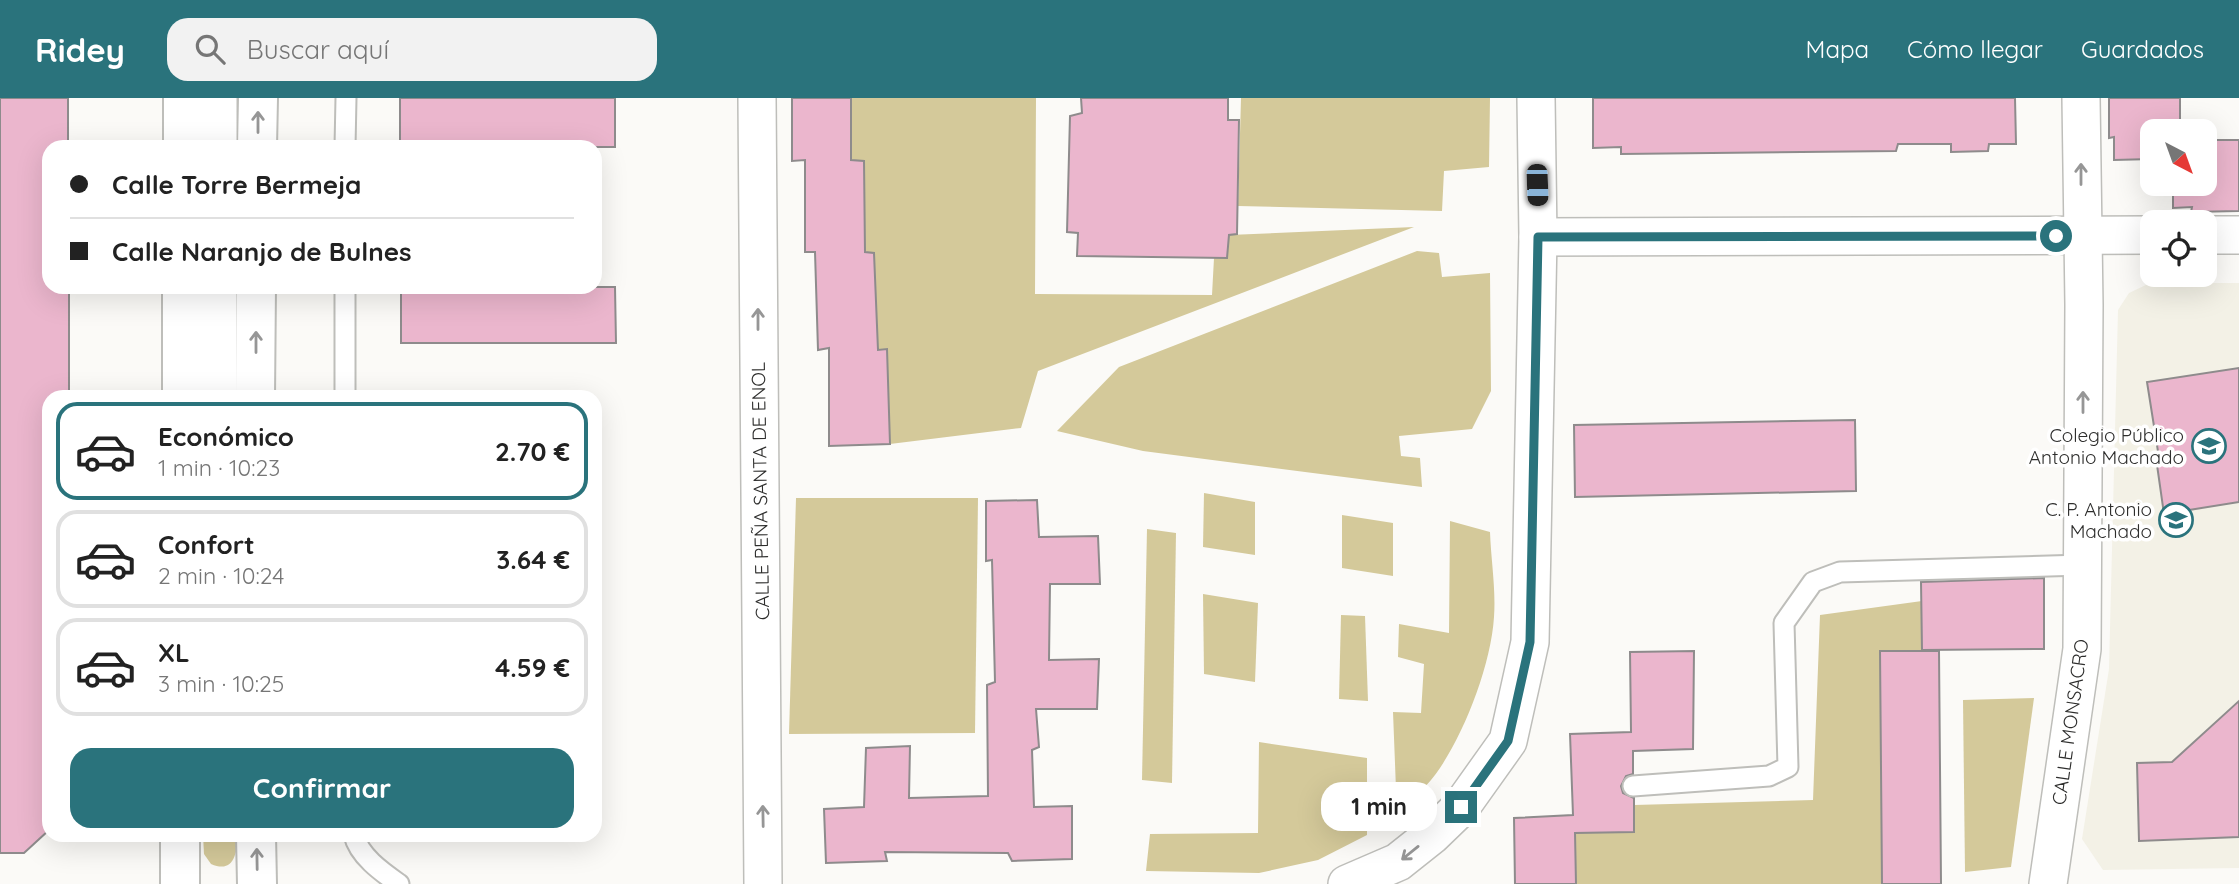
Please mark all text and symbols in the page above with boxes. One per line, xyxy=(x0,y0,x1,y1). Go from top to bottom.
search box xyxy=(167,18,657,81)
text: Ridey xyxy=(35,29,125,70)
icon: search xyxy=(191,30,229,68)
text: Buscar aquí xyxy=(247,33,389,66)
text: Mapa xyxy=(1806,34,1869,64)
text: Cómo llegar xyxy=(1907,34,2043,64)
text: Guardados xyxy=(2081,34,2204,64)
one-way arrow xyxy=(251,111,265,134)
north arrow xyxy=(2140,119,2217,196)
map controls xyxy=(2140,119,2217,287)
one-way arrow xyxy=(2074,163,2088,186)
car xyxy=(1526,164,1549,206)
text: Calle Torre Bermeja xyxy=(112,168,361,201)
button: locate xyxy=(2140,210,2217,287)
route start xyxy=(2040,220,2072,252)
text: Calle Naranjo de Bulnes xyxy=(112,235,412,268)
one-way arrow xyxy=(751,308,765,331)
one-way arrow xyxy=(249,331,263,354)
street label: CALLE PEÑA SANTA DE ENOL xyxy=(746,362,774,620)
one-way arrow xyxy=(2076,391,2090,414)
icon: car xyxy=(74,420,137,483)
text: Económico xyxy=(158,420,294,453)
place label: Colegio Público Antonio Machado xyxy=(2029,423,2184,469)
school or university icon: Colegio Público Antonio Machado xyxy=(2190,427,2228,465)
text: 2.70 € xyxy=(495,435,570,468)
text: 1 min · 10:23 xyxy=(158,453,280,482)
place label: C. P. Antonio Machado xyxy=(2045,497,2152,543)
school or university icon: C. P. Antonio Machado xyxy=(2157,501,2195,539)
icon: car xyxy=(74,528,137,591)
text: Confort xyxy=(158,528,255,561)
text: 3.64 € xyxy=(496,543,570,576)
text: 2 min · 10:24 xyxy=(158,561,284,590)
icon: car xyxy=(74,636,137,699)
text: XL xyxy=(158,636,190,669)
street label: CALLE MONSACRO xyxy=(2046,637,2094,807)
text: 4.59 € xyxy=(495,651,570,684)
text: 3 min · 10:25 xyxy=(158,669,284,698)
button: Confirmar xyxy=(70,748,574,828)
callout: 1 min xyxy=(1321,782,1436,832)
route end xyxy=(1445,791,1477,823)
text: 1 min xyxy=(1351,792,1407,821)
one-way arrow xyxy=(756,805,770,828)
one-way arrow xyxy=(1401,845,1419,861)
one-way arrow xyxy=(250,848,263,871)

